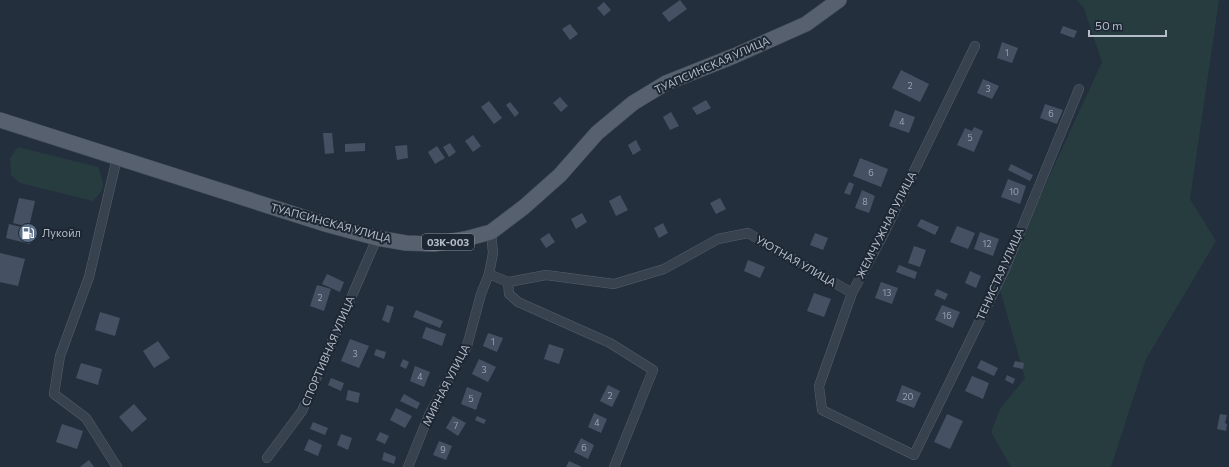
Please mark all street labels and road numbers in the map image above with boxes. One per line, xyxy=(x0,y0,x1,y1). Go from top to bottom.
street label: ТУАПСИНСКАЯ УЛИЦА xyxy=(652,33,772,96)
street label: ЖЕМЧУЖНАЯ УЛИЦА xyxy=(853,169,918,281)
street label: ТУАПСИНСКАЯ УЛИЦА xyxy=(269,200,393,245)
street label: ТЕНИСТАЯ УЛИЦА xyxy=(973,225,1026,322)
street label: УЮТНАЯ УЛИЦА xyxy=(754,232,839,289)
road number: 03К-003 xyxy=(422,234,474,250)
street label: СПОРТИВНАЯ УЛИЦА xyxy=(298,293,357,408)
street label: МИРНАЯ УЛИЦА xyxy=(419,341,472,428)

